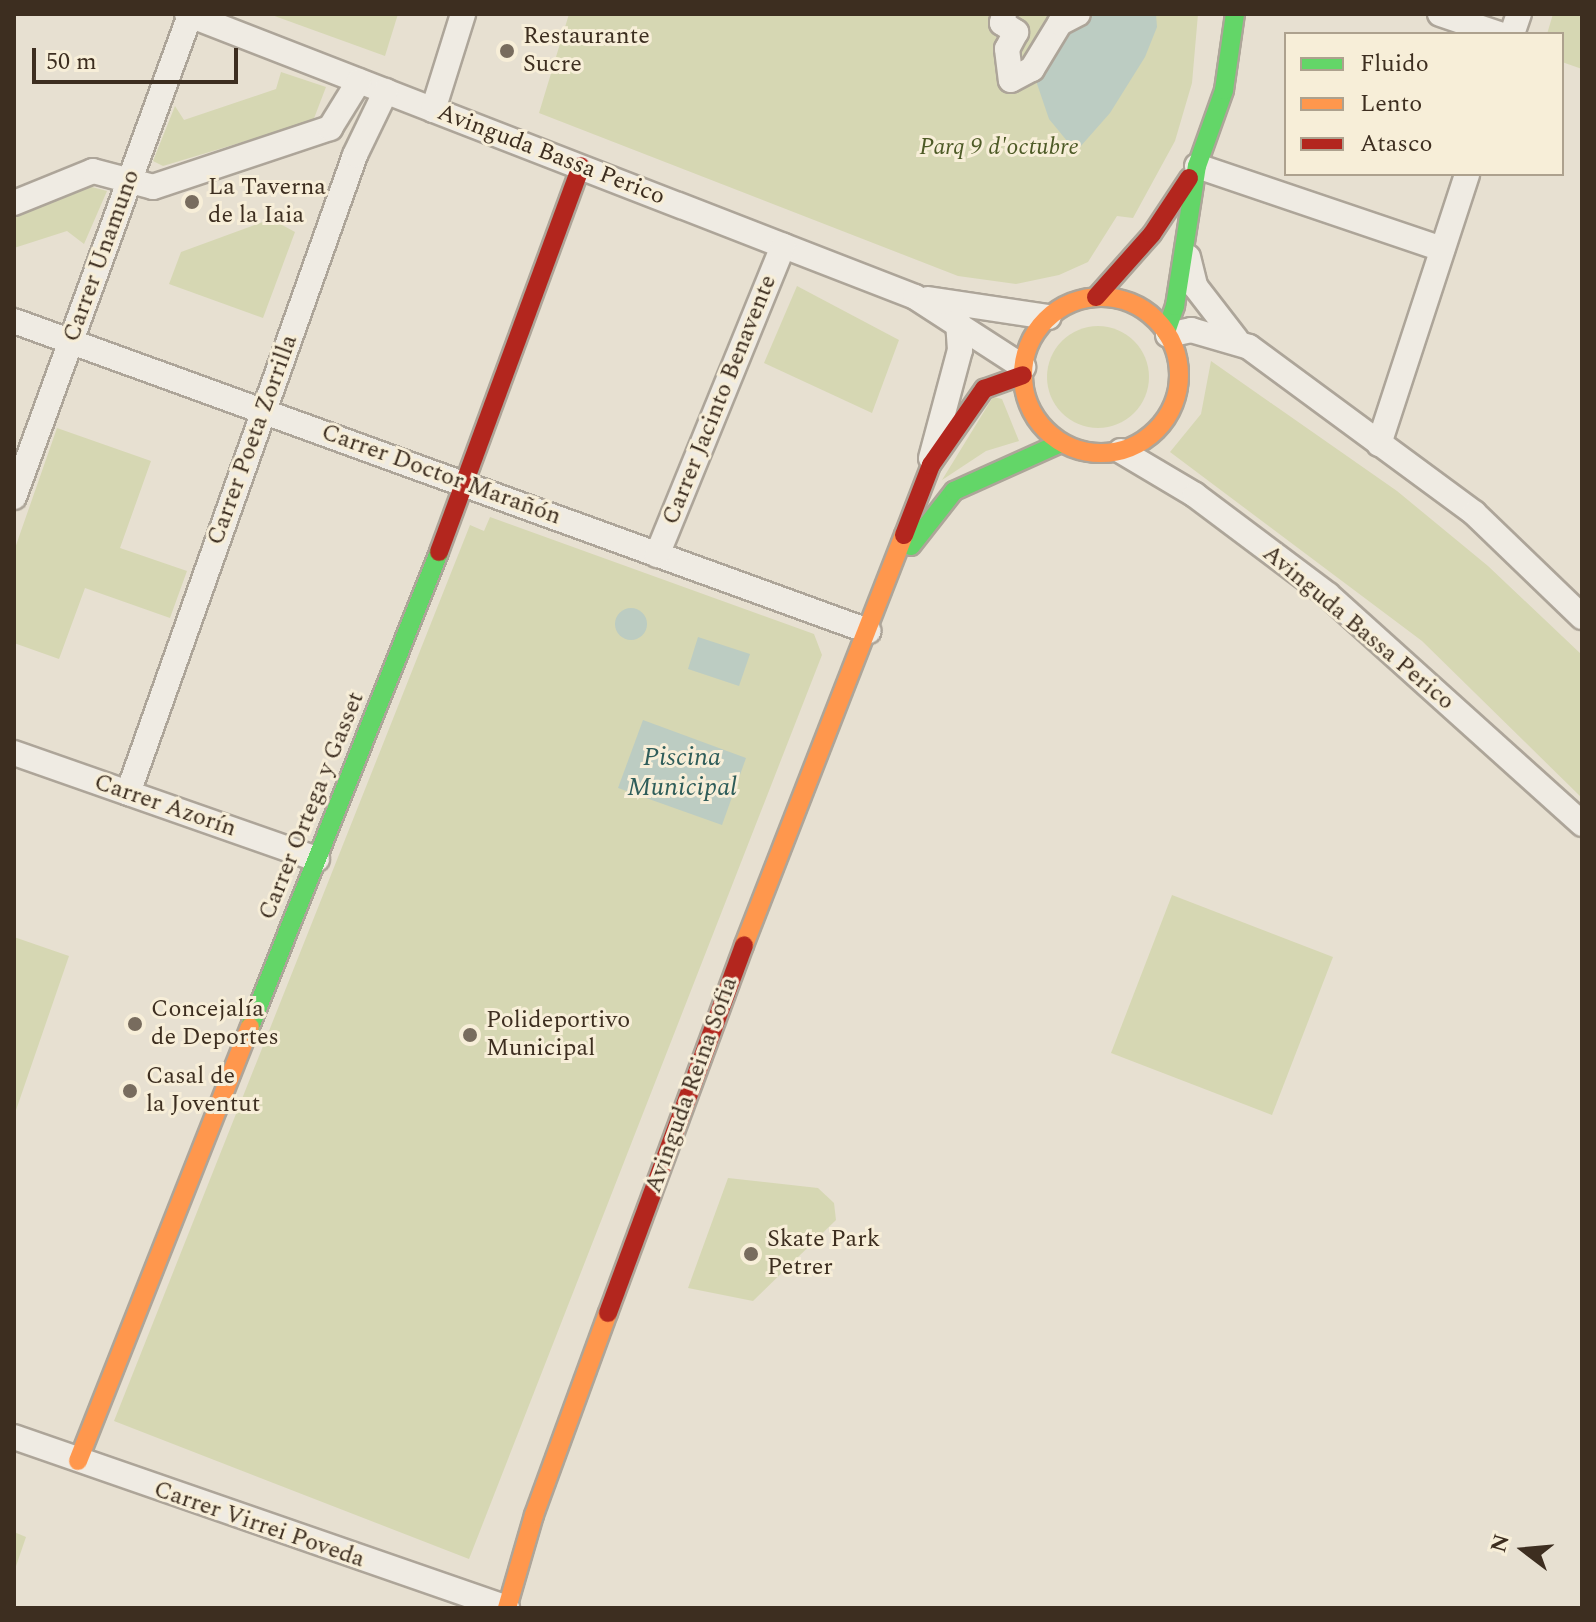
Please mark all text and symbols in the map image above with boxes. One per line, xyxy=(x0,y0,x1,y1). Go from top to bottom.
place label: Restaurante Sucre xyxy=(523,23,650,79)
scale bar xyxy=(36,32,242,82)
legend xyxy=(1284,32,1564,176)
marker: Restaurante Sucre xyxy=(498,42,516,60)
text: 50 m xyxy=(46,44,97,80)
text: Fluido xyxy=(1360,46,1429,82)
text: Lento xyxy=(1360,86,1422,122)
street label: Avinguda Bassa Perico xyxy=(433,98,669,212)
text: Atasco xyxy=(1360,126,1432,162)
park label: Parq 9 d'octubre xyxy=(919,134,1079,162)
street label: Carrer Unamuno xyxy=(58,166,146,346)
place label: La Taverna de la Iaia xyxy=(208,174,326,230)
marker: La Taverna de la Iaia xyxy=(183,193,201,211)
street label: Carrer Jacinto Benavente xyxy=(657,271,783,529)
street label: Carrer Poeta Zorrilla xyxy=(202,331,304,549)
street label: Carrer Doctor Marañón xyxy=(317,418,565,532)
street label: Avinguda Bassa Perico xyxy=(1256,539,1460,717)
street label: Carrer Ortega y Gasset xyxy=(253,688,371,924)
water label: Piscina Municipal xyxy=(627,742,737,804)
street label: Carrer Azorín xyxy=(90,768,240,844)
street label: Avinguda Reina Sofia xyxy=(640,973,744,1197)
place label: Concejalía de Deportes xyxy=(151,996,279,1052)
place label: Polideportivo Municipal xyxy=(486,1007,630,1063)
marker: Concejalía de Deportes xyxy=(126,1015,144,1033)
marker: Polideportivo Municipal xyxy=(461,1026,479,1044)
place label: Casal de la Joventut xyxy=(146,1063,260,1119)
marker: Casal de la Joventut xyxy=(121,1082,139,1100)
place label: Skate Park Petrer xyxy=(767,1226,880,1282)
marker: Skate Park Petrer xyxy=(742,1245,760,1263)
street label: Carrer Virrei Poveda xyxy=(150,1475,368,1575)
north arrow xyxy=(1484,1510,1564,1590)
text: N xyxy=(1482,1530,1519,1556)

